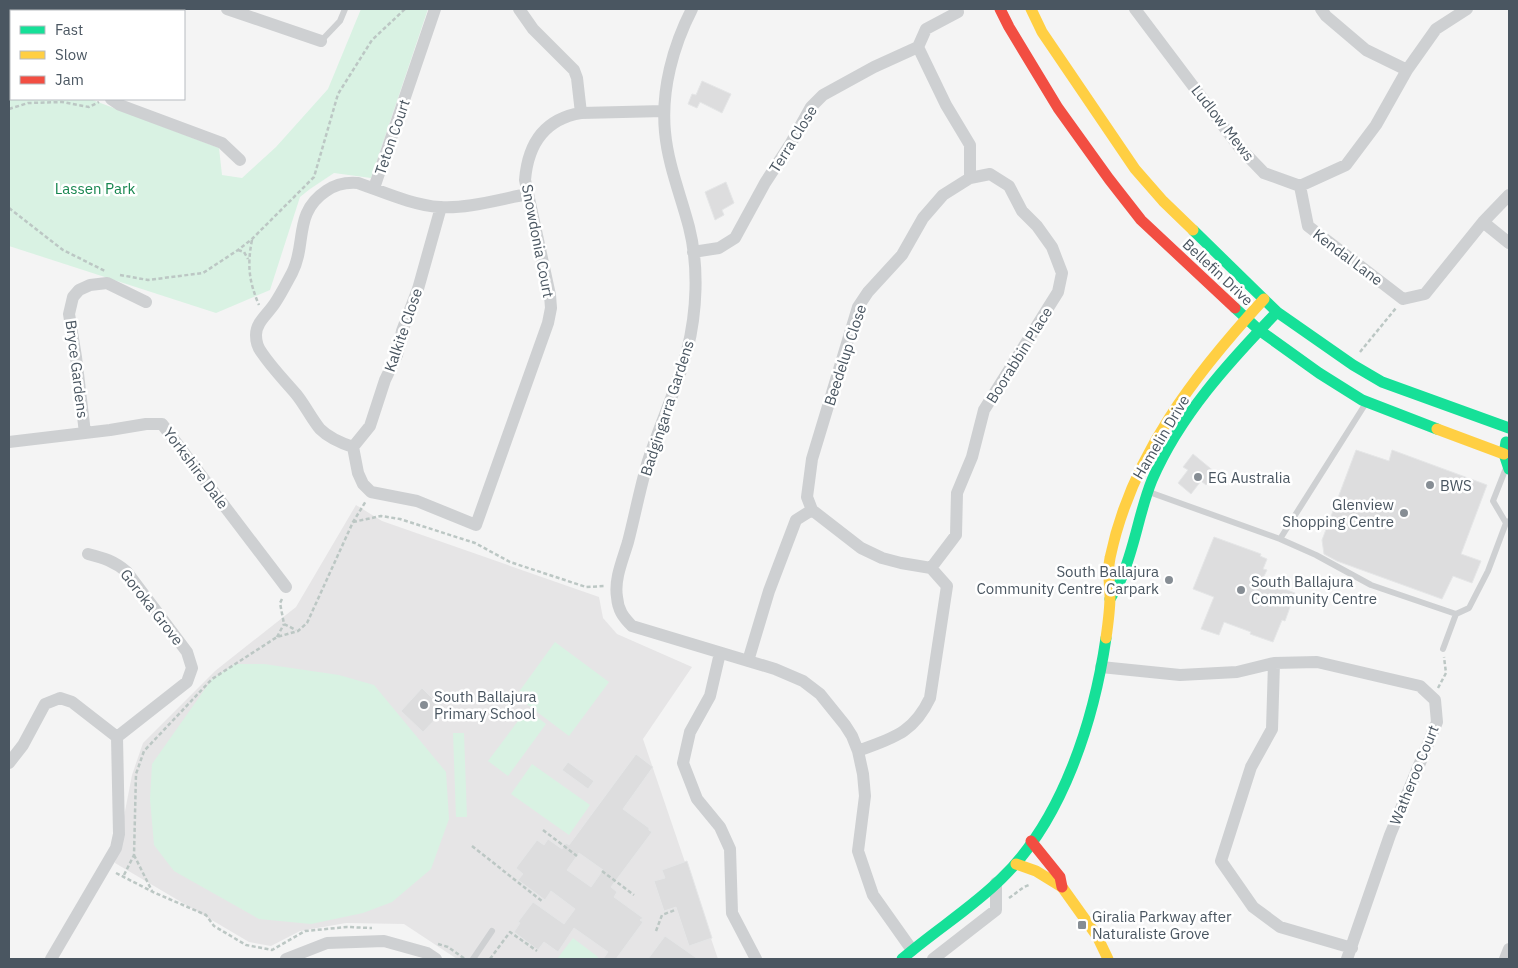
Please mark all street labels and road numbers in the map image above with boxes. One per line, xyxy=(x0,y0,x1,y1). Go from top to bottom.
street label: Ludlow Mews xyxy=(1187,81,1259,165)
street label: Teton Court xyxy=(370,97,414,177)
street label: Terra Close xyxy=(765,102,821,176)
street label: Snowdonia Court xyxy=(518,183,558,299)
street label: Kendal Lane xyxy=(1309,225,1387,289)
street label: Bellefin Drive xyxy=(1179,234,1257,310)
street label: Kalkite Close xyxy=(380,286,426,374)
street label: Beedelup Close xyxy=(820,302,870,408)
street label: Boorabbin Place xyxy=(982,303,1056,407)
street label: Bryce Gardens xyxy=(62,319,92,419)
street label: Badgingarra Gardens xyxy=(636,338,698,478)
street label: Hamelin Drive xyxy=(1128,392,1194,482)
street label: Yorkshire Dale xyxy=(159,424,233,512)
street label: Goroka Grove xyxy=(116,565,188,649)
street label: Watheroo Court xyxy=(1385,722,1443,828)

